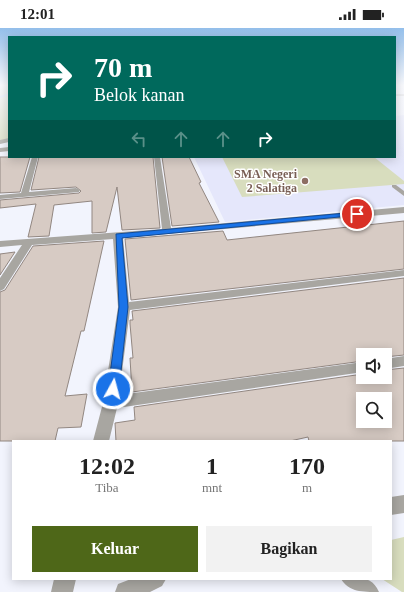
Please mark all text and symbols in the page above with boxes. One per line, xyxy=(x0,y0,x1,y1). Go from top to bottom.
text: 12:01 xyxy=(20,6,55,22)
icon: right xyxy=(28,52,80,104)
text: 70 m xyxy=(94,52,152,83)
text: Belok kanan xyxy=(94,85,184,105)
icon: left xyxy=(128,128,150,150)
icon: ahead xyxy=(170,128,192,150)
icon: ahead xyxy=(212,128,234,150)
icon: right xyxy=(254,128,276,150)
place label: SMA Negeri 2 Salatiga xyxy=(234,167,298,195)
marker: SMA Negeri 2 Salatiga xyxy=(300,176,310,186)
pin xyxy=(340,197,374,231)
icon: arrive xyxy=(346,203,368,225)
map controls xyxy=(356,348,392,428)
button: sound xyxy=(356,348,392,384)
position arrow xyxy=(92,368,134,410)
button: search xyxy=(356,392,392,428)
text: 12:02 xyxy=(79,453,135,479)
text: 1 xyxy=(206,453,218,479)
text: 170 xyxy=(289,453,325,479)
text: Tiba xyxy=(95,480,119,495)
text: mnt xyxy=(202,480,222,495)
text: m xyxy=(302,480,312,495)
button: Keluar xyxy=(32,526,198,572)
button: Bagikan xyxy=(206,526,372,572)

